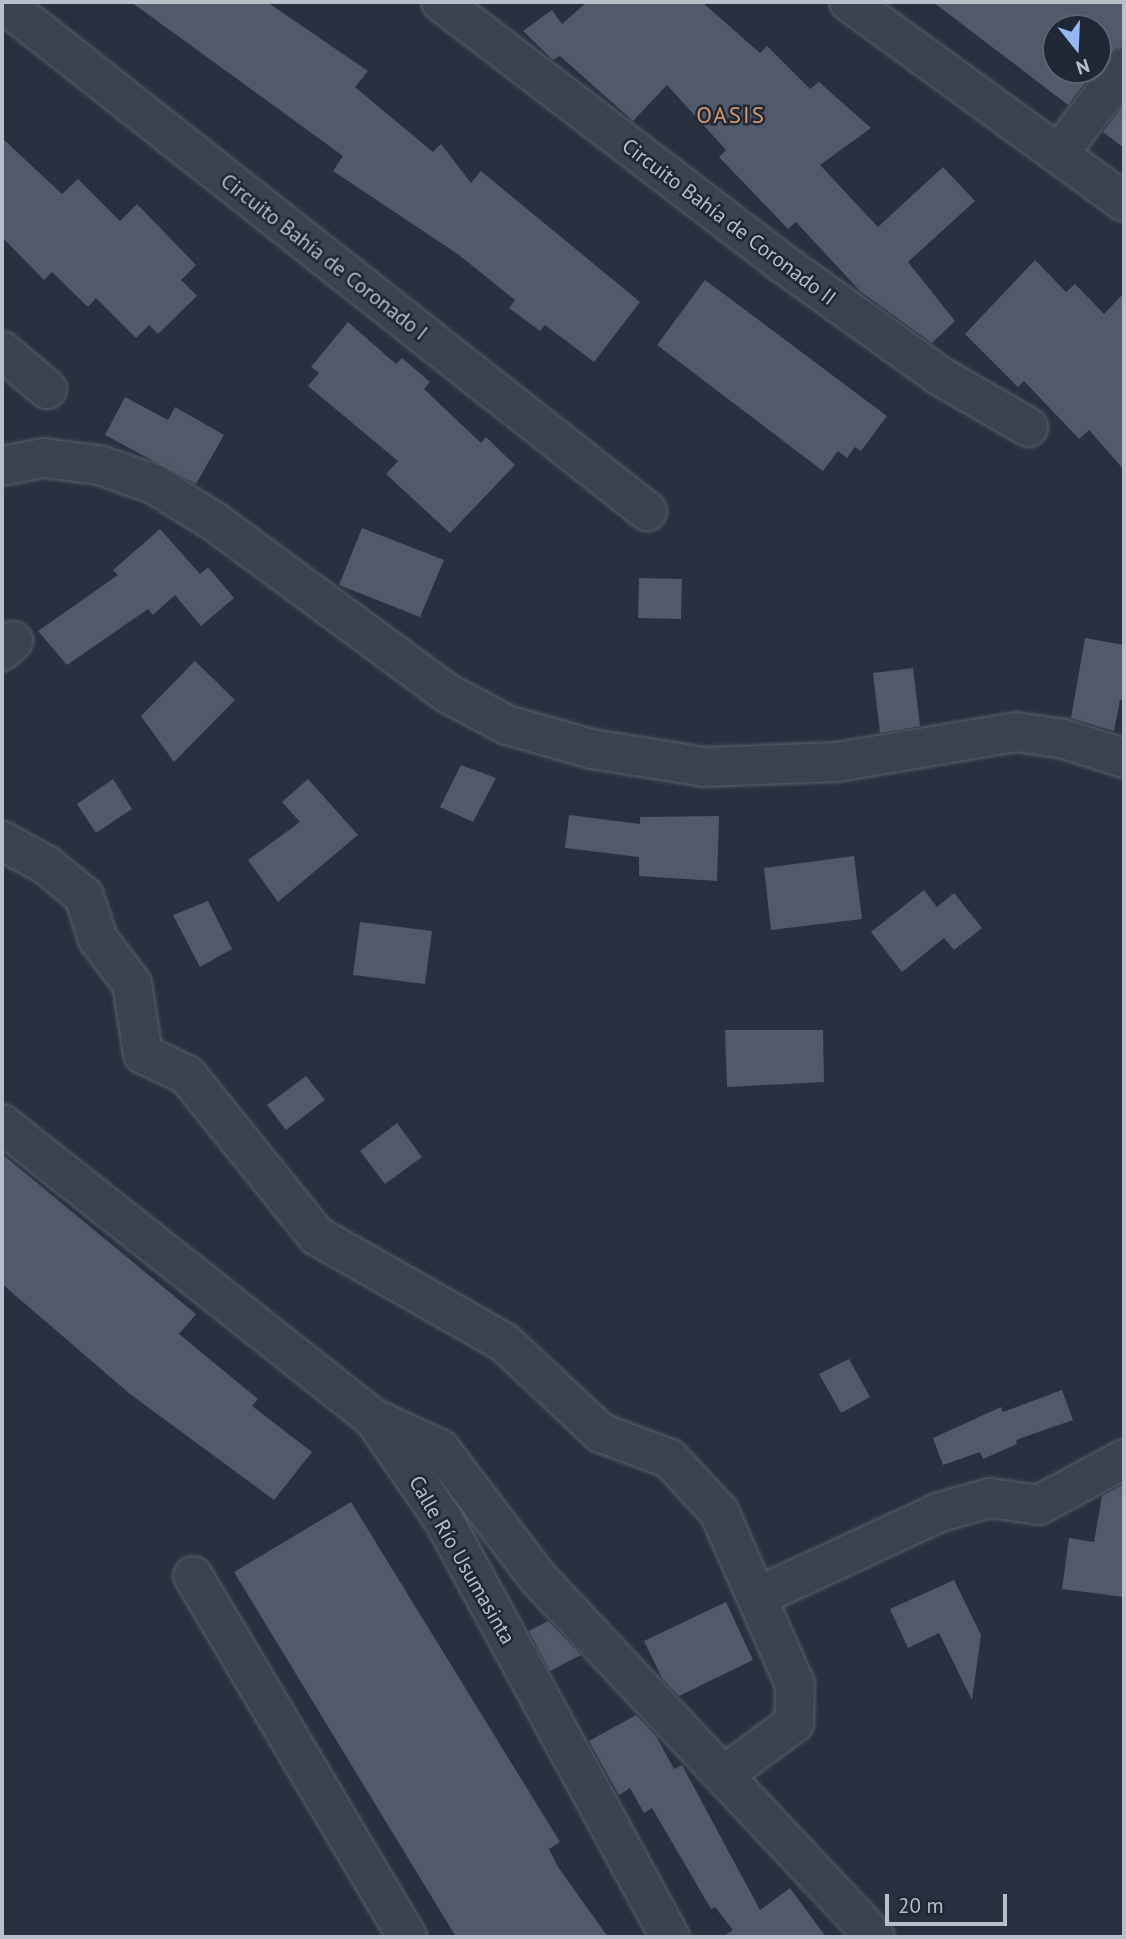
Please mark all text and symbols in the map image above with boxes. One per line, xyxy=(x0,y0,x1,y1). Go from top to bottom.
north arrow xyxy=(1042,14,1112,84)
text: N xyxy=(1073,54,1093,80)
district label: OASIS xyxy=(697,101,765,129)
street label: Circuito Bahía de Coronado II xyxy=(617,133,841,311)
street label: Circuito Bahía de Coronado I xyxy=(216,168,432,346)
street label: Calle Río Usumasinta xyxy=(404,1471,520,1649)
scale bar xyxy=(888,1880,1010,1924)
text: 20 m xyxy=(898,1892,944,1919)

